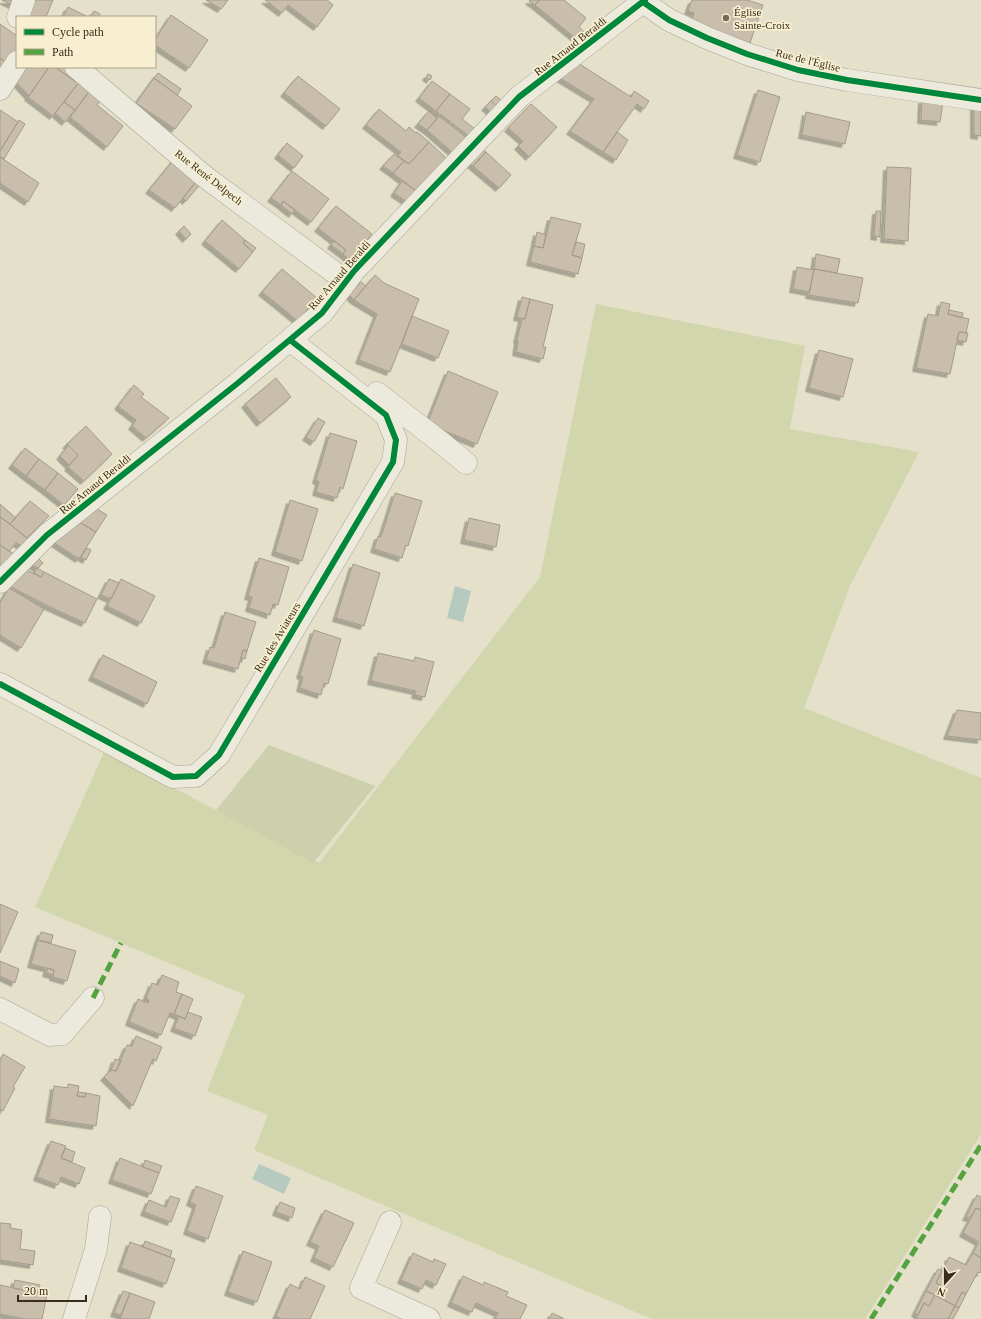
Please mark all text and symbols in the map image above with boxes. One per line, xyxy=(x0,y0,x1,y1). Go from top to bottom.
place label: Église Sainte-Croix xyxy=(734,6,791,31)
marker: Église Sainte-Croix xyxy=(721,13,731,23)
street label: Rue Arnaud Beraldi xyxy=(532,14,608,78)
legend xyxy=(16,16,156,68)
text: Cycle path xyxy=(52,25,104,39)
text: Path xyxy=(52,45,73,59)
street label: Rue de l'Église xyxy=(774,46,842,74)
street label: Rue René Delpech xyxy=(173,147,246,207)
street label: Rue Arnaud Beraldi xyxy=(306,238,372,312)
street label: Rue Arnaud Beraldi xyxy=(57,452,133,516)
street label: Rue des Aviateurs xyxy=(251,600,303,674)
north arrow xyxy=(925,1263,965,1303)
scale bar xyxy=(18,1277,86,1303)
text: 20 m xyxy=(24,1284,49,1298)
text: N xyxy=(936,1285,947,1299)

